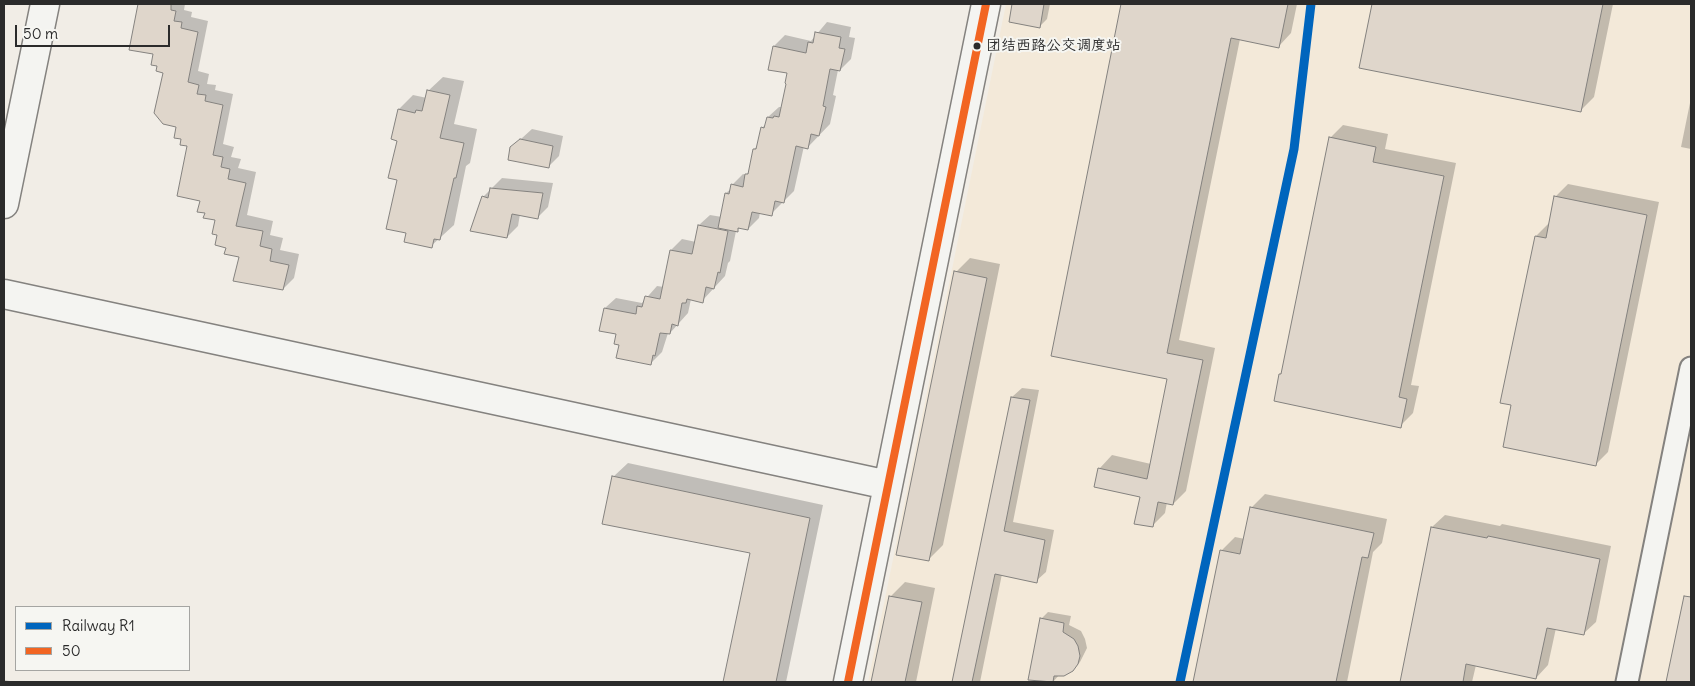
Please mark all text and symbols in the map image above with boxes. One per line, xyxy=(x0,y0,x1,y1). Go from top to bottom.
scale bar xyxy=(18,15,172,47)
text: 50 m xyxy=(23,24,58,43)
place label: 团结西路公交调度站 xyxy=(986,37,1121,55)
marker: 团结西路公交调度站 xyxy=(972,41,982,51)
legend xyxy=(15,606,190,671)
text: Railway R1 xyxy=(62,616,135,635)
text: 50 xyxy=(62,641,81,660)

